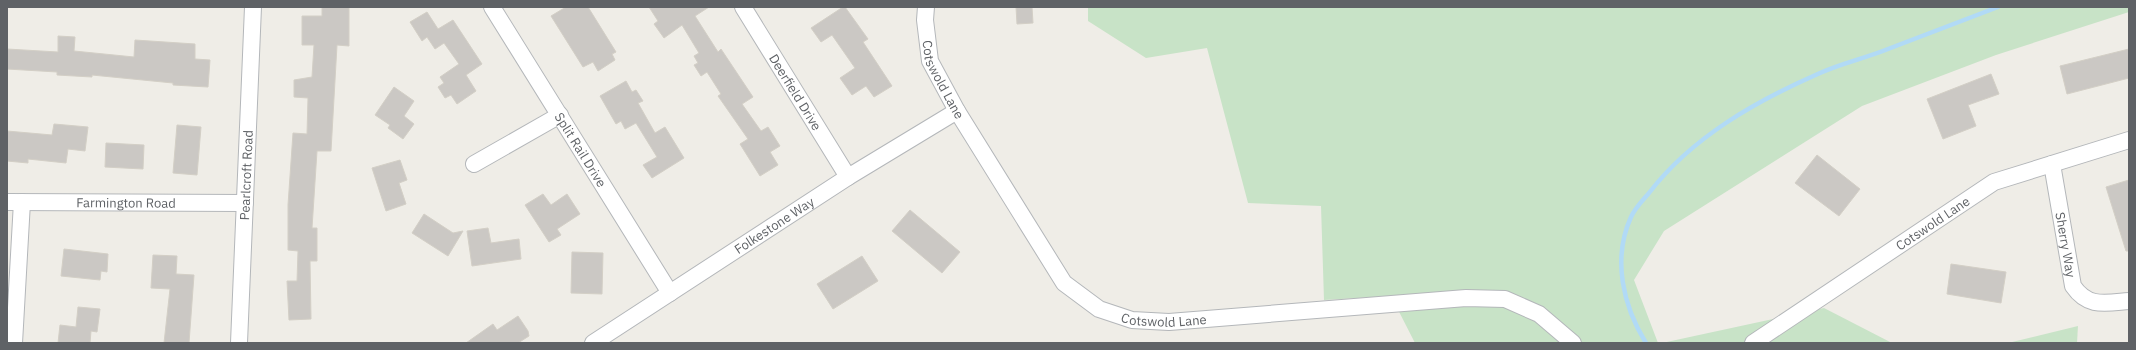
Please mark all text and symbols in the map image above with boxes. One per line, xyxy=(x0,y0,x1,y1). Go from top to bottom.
street label: Cotswold Lane xyxy=(919,39,968,122)
street label: Deerfield Drive xyxy=(766,51,826,133)
street label: Split Rail Drive xyxy=(551,109,610,190)
street label: Pearlcroft Road xyxy=(236,130,256,221)
street label: Cotswold Lane xyxy=(1892,192,1973,254)
street label: Folkestone Way xyxy=(731,193,818,257)
street label: Farmington Road xyxy=(76,194,176,211)
street label: Sherry Way xyxy=(2052,211,2080,279)
street label: Cotswold Lane xyxy=(1119,308,1207,331)

